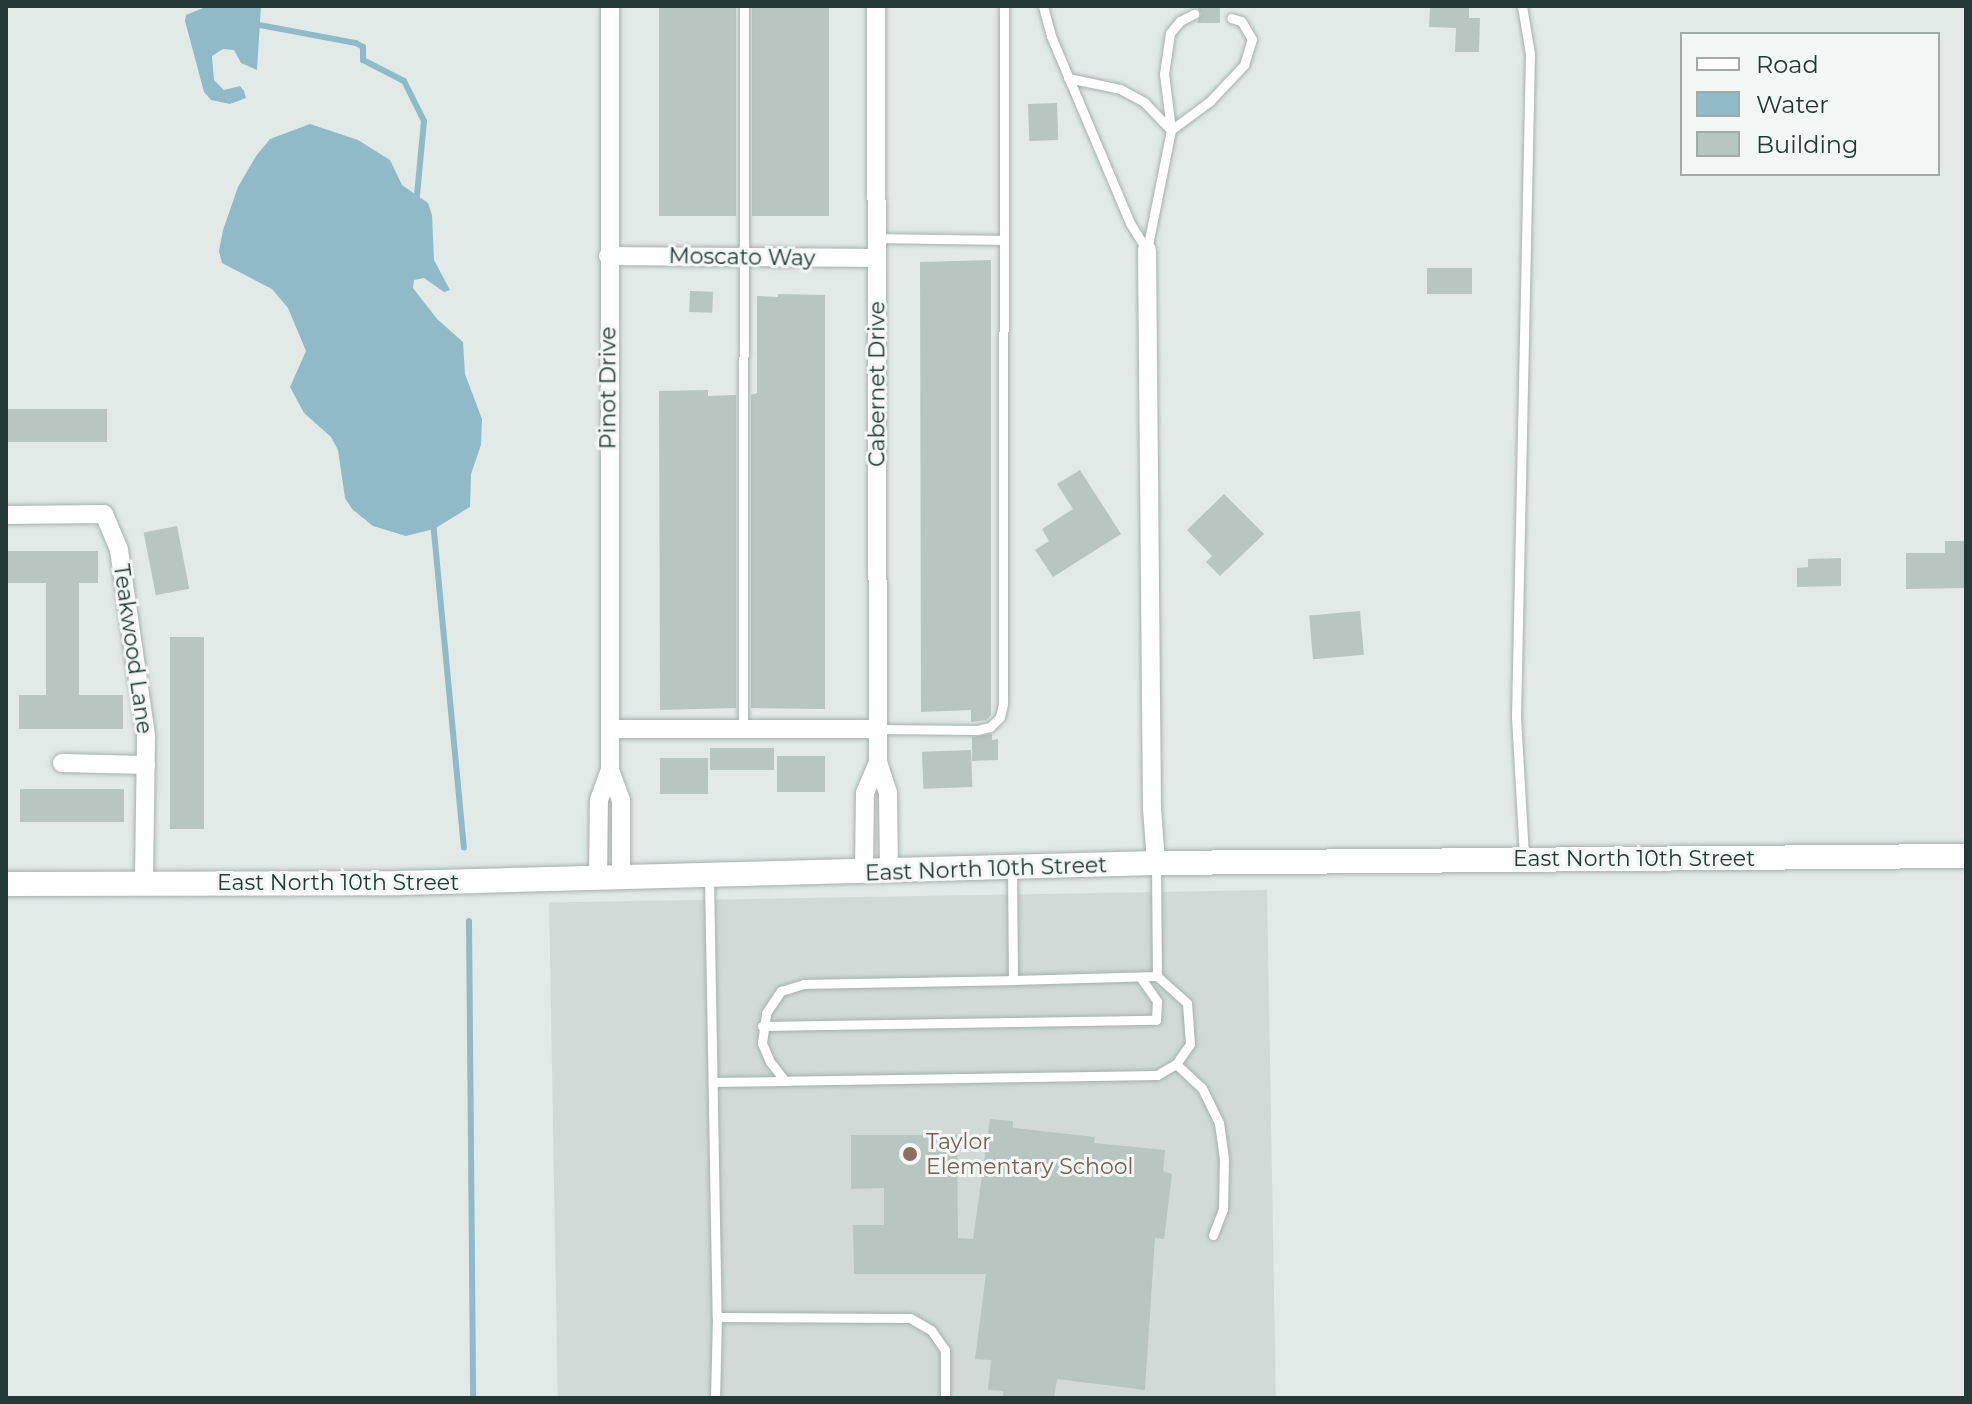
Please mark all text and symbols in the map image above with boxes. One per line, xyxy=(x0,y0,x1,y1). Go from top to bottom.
legend xyxy=(1680,32,1940,176)
text: Road xyxy=(1756,50,1819,79)
text: Water xyxy=(1756,90,1829,119)
text: Building xyxy=(1756,130,1859,159)
street label: Moscato Way xyxy=(668,243,816,271)
street label: Cabernet Drive xyxy=(864,301,890,467)
street label: Pinot Drive xyxy=(595,327,621,449)
street label: Teakwood Lane xyxy=(108,562,158,736)
street label: East North 10th Street xyxy=(1513,846,1755,872)
street label: East North 10th Street xyxy=(865,852,1107,886)
street label: East North 10th Street xyxy=(217,870,459,896)
place label: Taylor Elementary School xyxy=(926,1128,1133,1180)
marker: Taylor Elementary School xyxy=(901,1145,919,1163)

